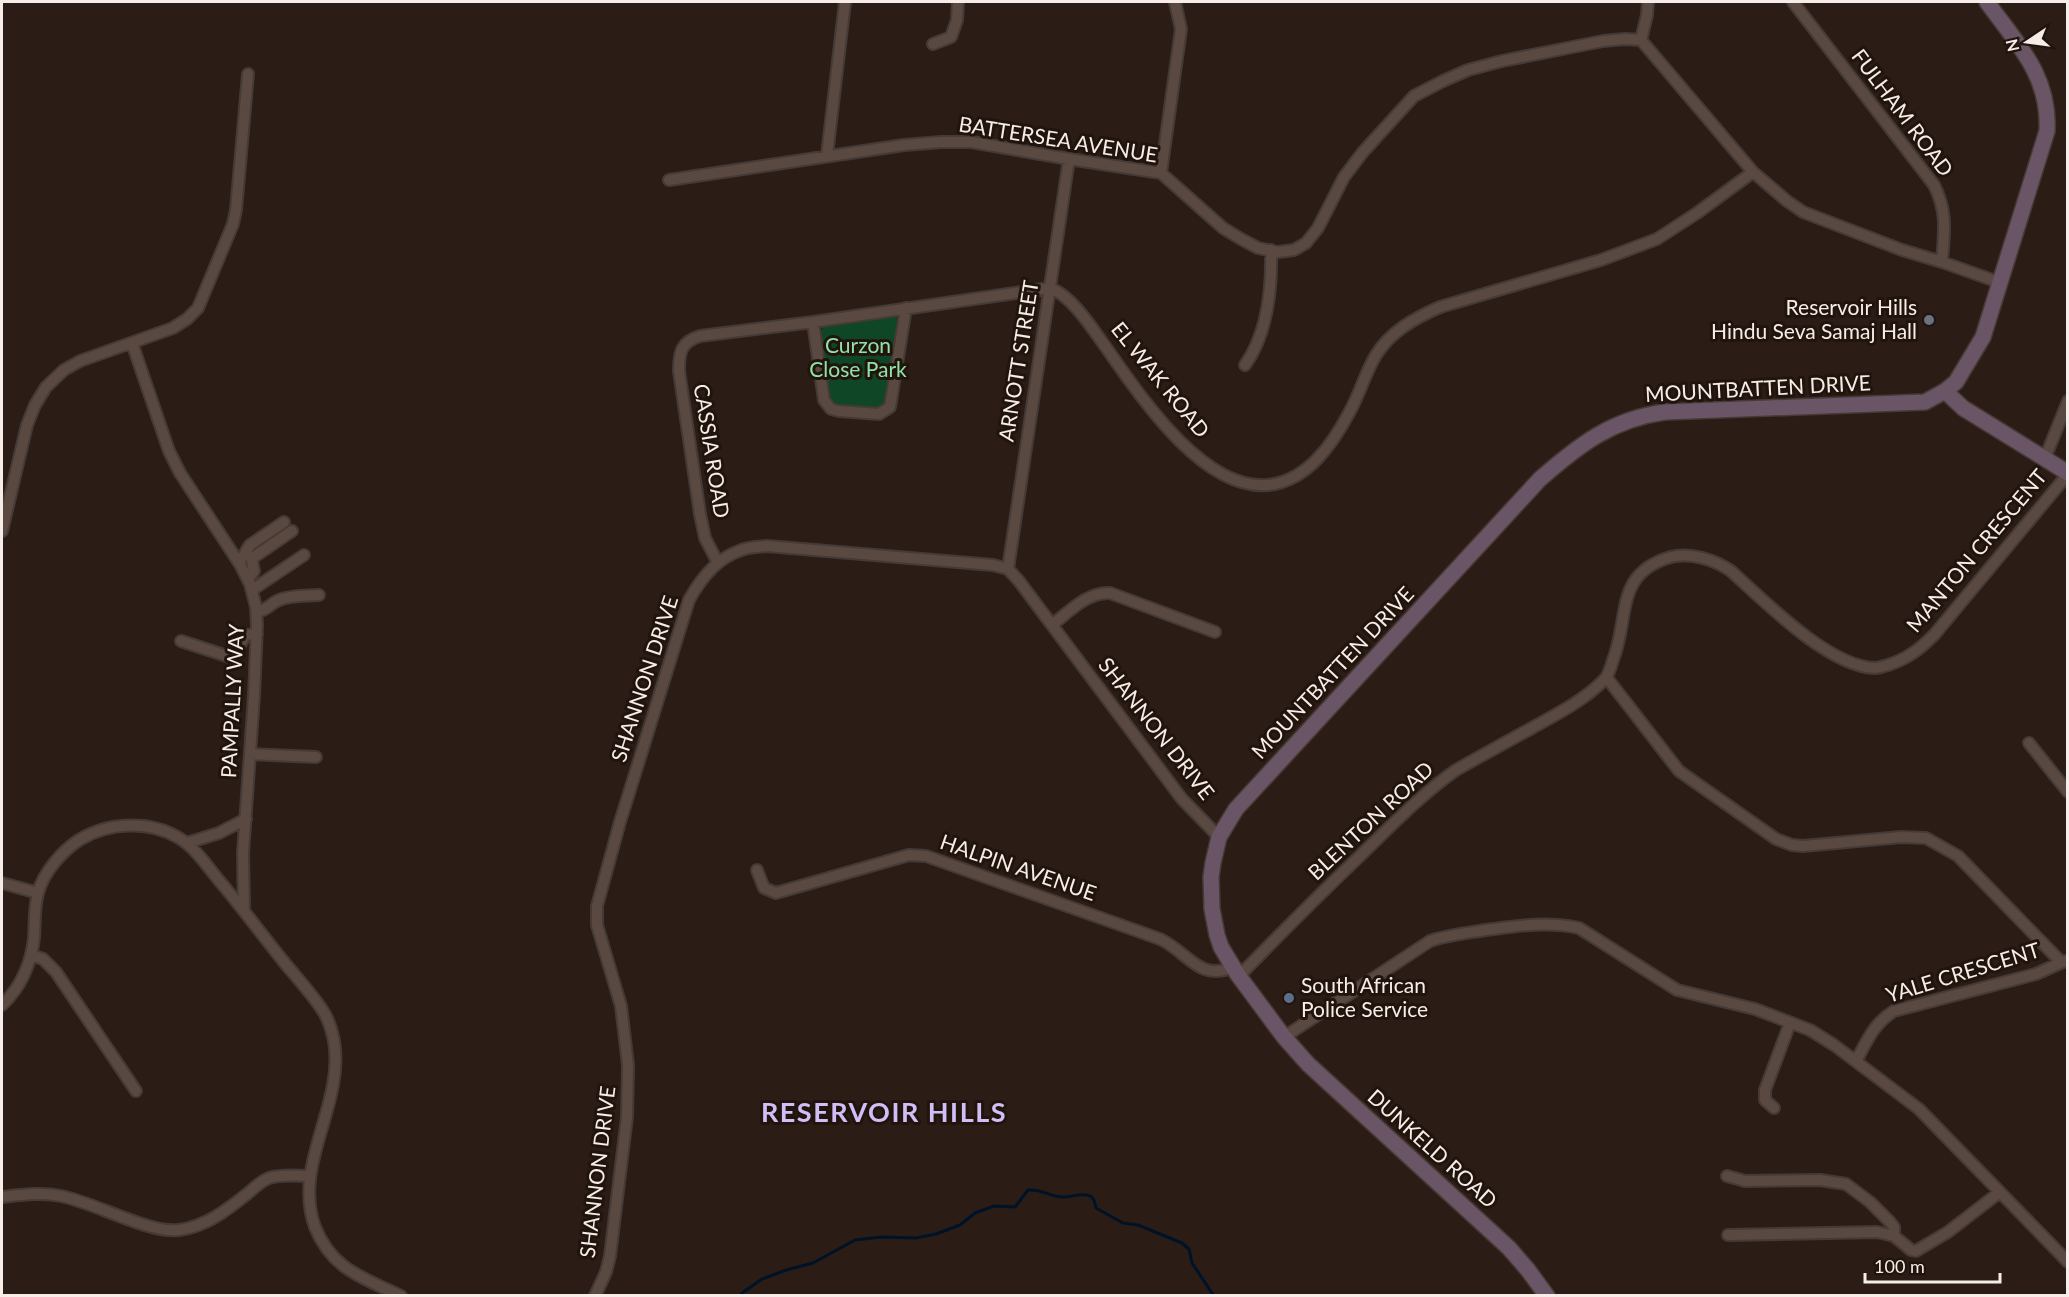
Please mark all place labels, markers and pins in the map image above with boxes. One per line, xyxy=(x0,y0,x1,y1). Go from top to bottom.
place label: Reservoir Hills Hindu Seva Samaj Hall xyxy=(1711,294,1917,343)
marker: Reservoir Hills Hindu Seva Samaj Hall xyxy=(1922,313,1936,327)
place label: South African Police Service xyxy=(1301,972,1428,1021)
marker: South African Police Service xyxy=(1282,991,1296,1005)

